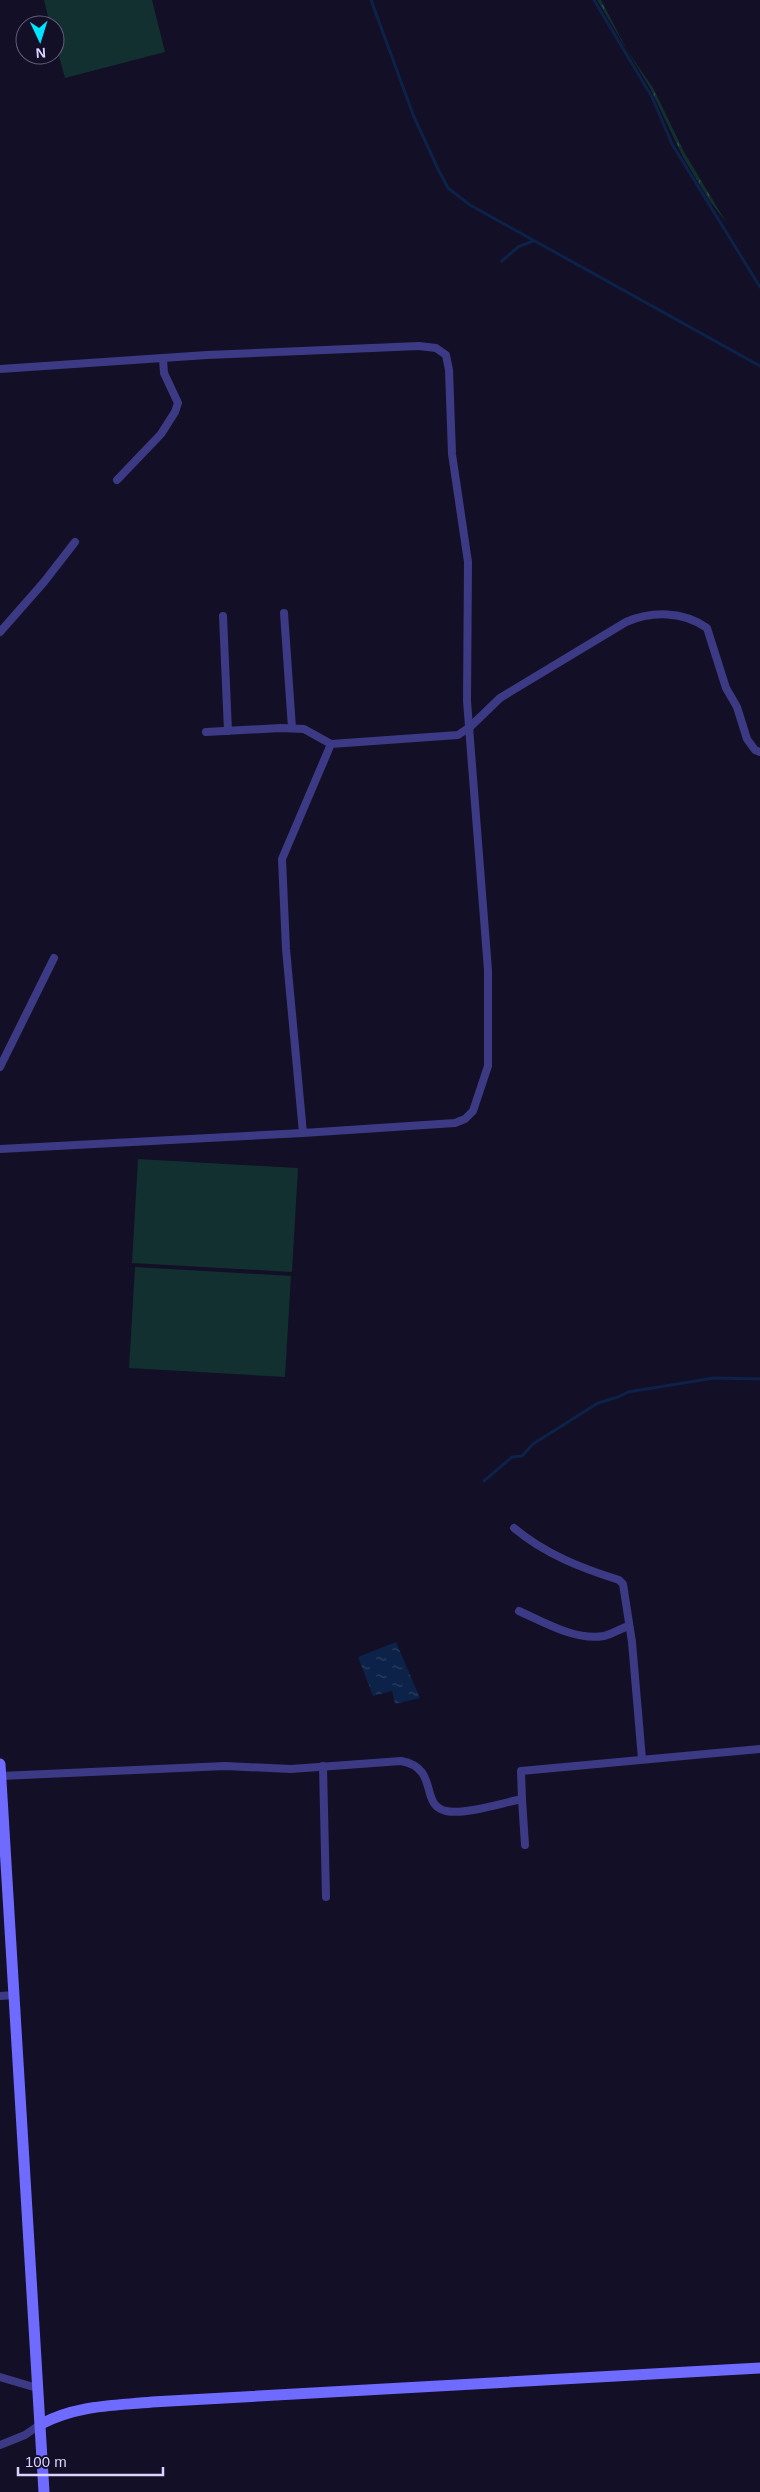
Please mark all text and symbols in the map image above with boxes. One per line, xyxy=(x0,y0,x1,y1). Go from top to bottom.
north arrow xyxy=(15,15,65,65)
text: N xyxy=(35,45,47,61)
scale bar xyxy=(18,2444,162,2476)
text: 100 m xyxy=(25,2453,67,2470)

